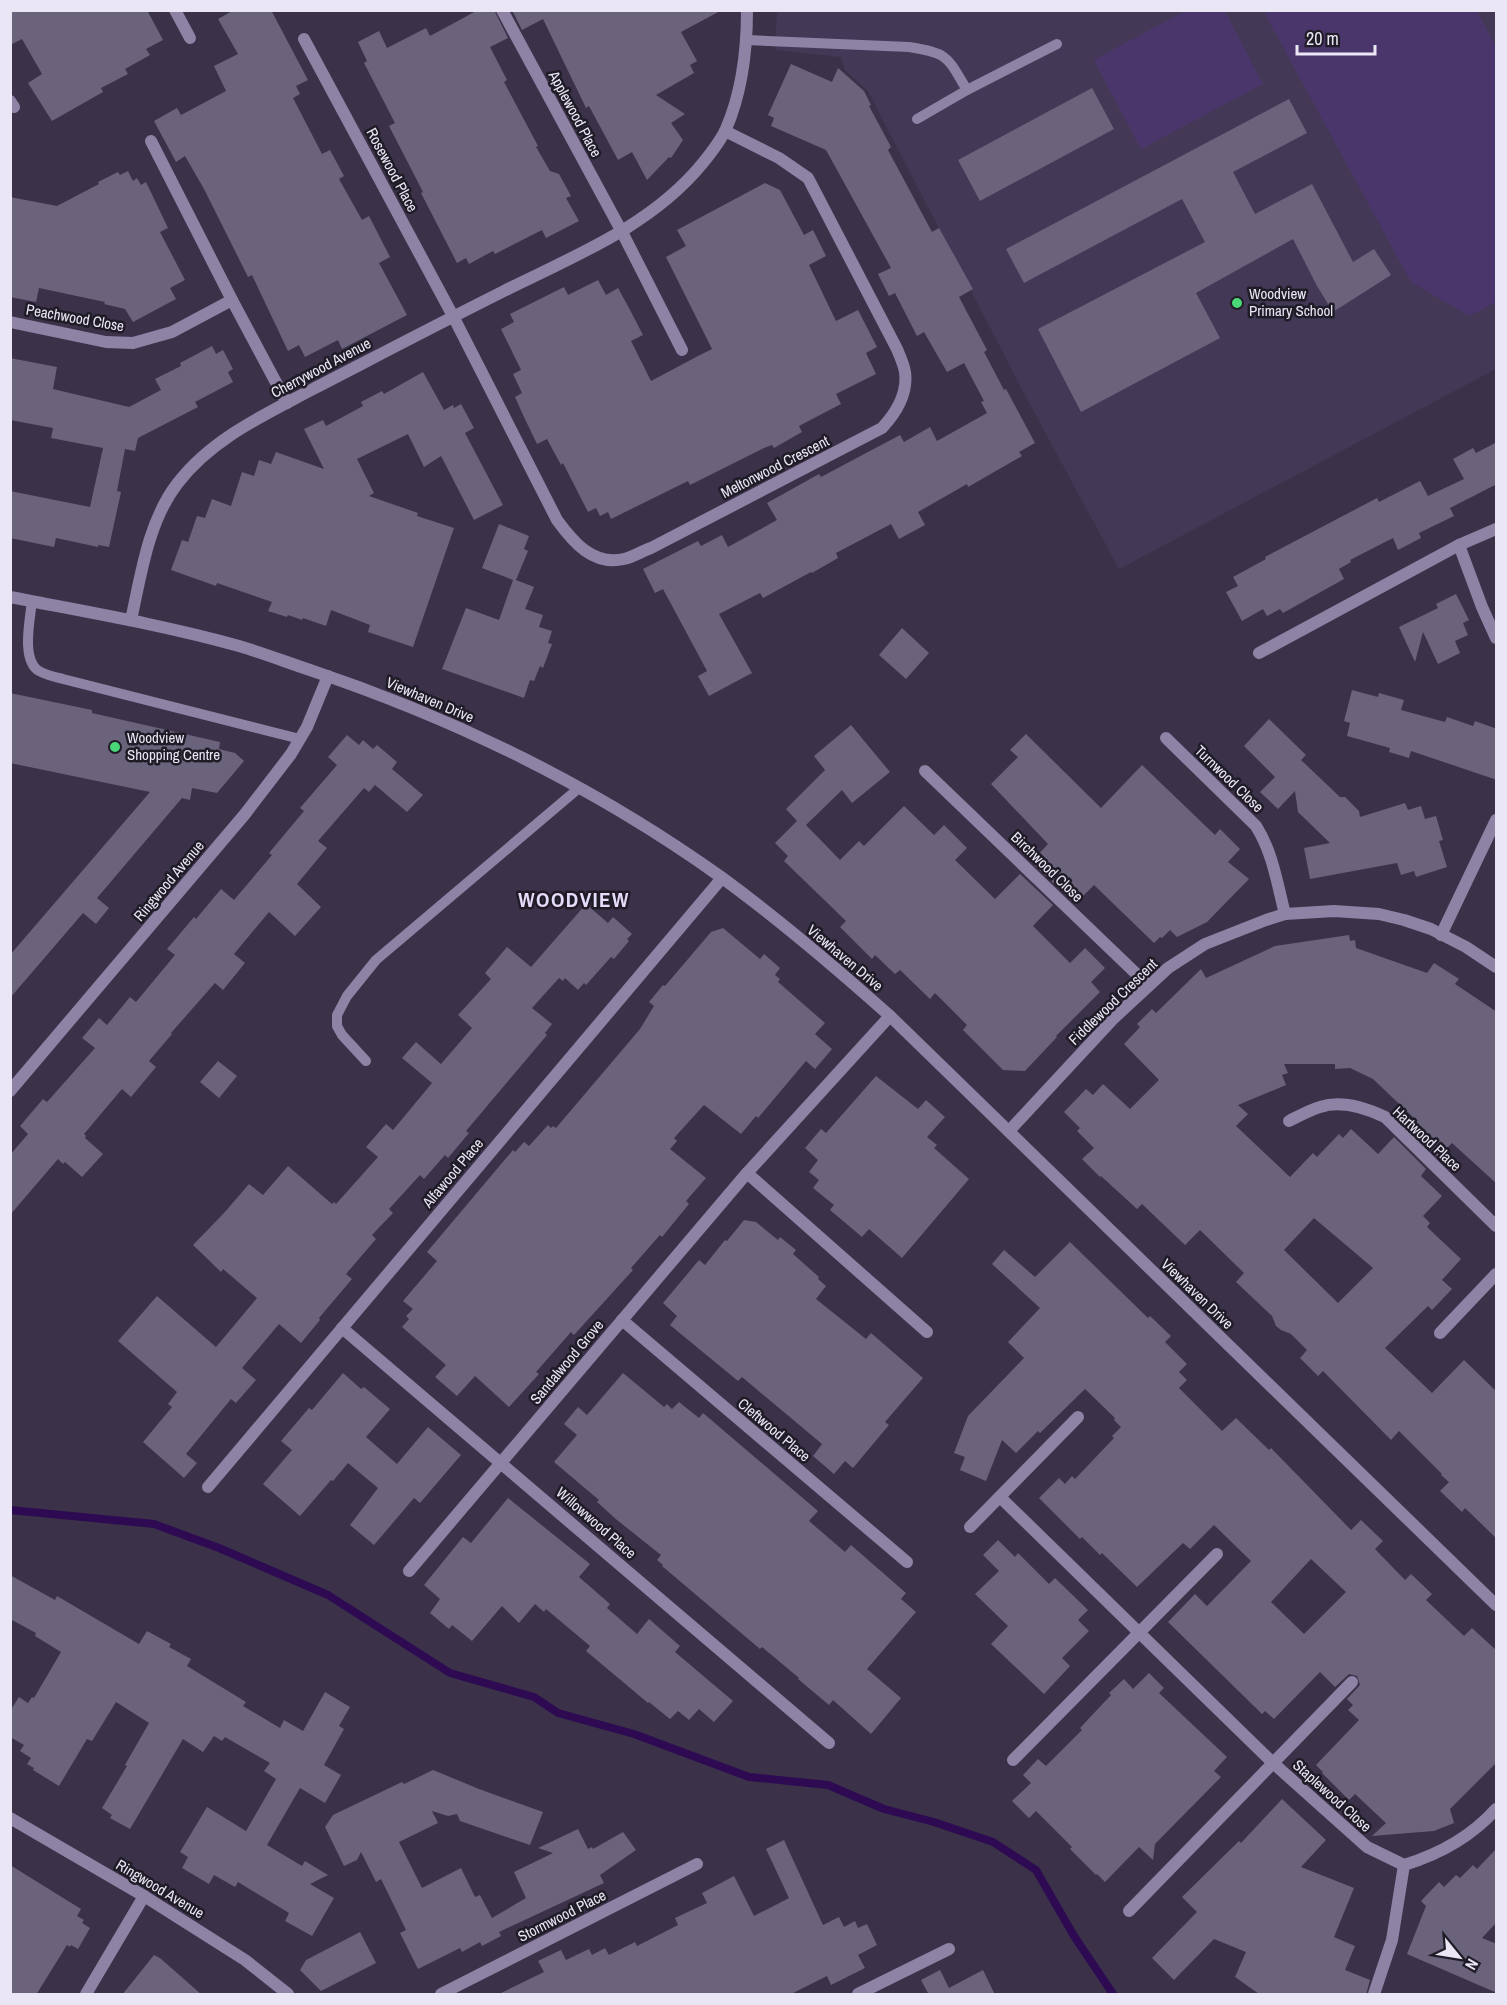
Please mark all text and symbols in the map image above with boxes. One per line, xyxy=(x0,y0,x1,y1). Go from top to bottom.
scale bar xyxy=(1297,18,1375,56)
text: 20 m xyxy=(1306,26,1339,51)
street label: Applewood Place xyxy=(543,66,607,161)
street label: Rosewood Place xyxy=(362,124,423,216)
place label: Woodview Primary School xyxy=(1249,283,1333,321)
marker: Woodview Primary School xyxy=(1230,296,1244,310)
street label: Peachwood Close xyxy=(24,299,126,336)
street label: Cherrywood Avenue xyxy=(267,332,375,403)
street label: Meltonwood Crescent xyxy=(717,430,833,503)
street label: Viewhaven Drive xyxy=(383,672,477,728)
place label: Woodview Shopping Centre xyxy=(127,727,220,765)
marker: Woodview Shopping Centre xyxy=(108,740,122,754)
street label: Turnwood Close xyxy=(1190,740,1269,817)
street label: Birchwood Close xyxy=(1007,827,1088,907)
street label: Ringwood Avenue xyxy=(129,836,209,926)
district label: WOODVIEW xyxy=(518,885,630,914)
street label: Viewhaven Drive xyxy=(803,920,888,996)
street label: Fiddlewood Crescent xyxy=(1064,953,1162,1050)
street label: Hartwood Place xyxy=(1388,1101,1466,1176)
street label: Alfawood Place xyxy=(417,1133,488,1213)
street label: Viewhaven Drive xyxy=(1156,1254,1238,1334)
street label: Sandalwood Grove xyxy=(525,1315,608,1409)
street label: Cleftwood Place xyxy=(734,1393,815,1466)
street label: Willowwood Place xyxy=(552,1482,641,1563)
street label: Staplewood Close xyxy=(1288,1755,1376,1837)
street label: Ringwood Avenue xyxy=(112,1854,208,1923)
street label: Stormwood Place xyxy=(514,1884,610,1947)
north arrow xyxy=(1429,1927,1489,1987)
text: N xyxy=(1460,1955,1484,1974)

